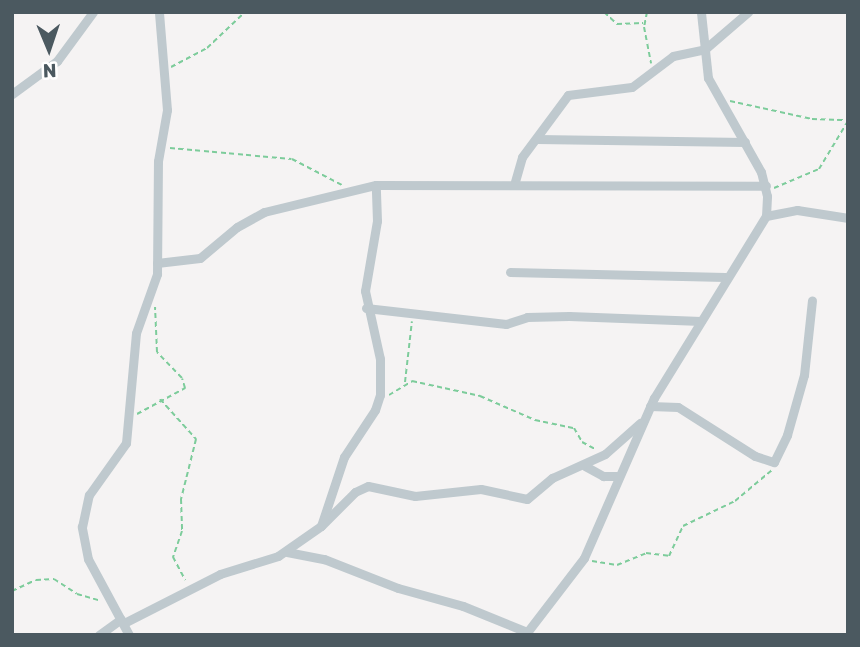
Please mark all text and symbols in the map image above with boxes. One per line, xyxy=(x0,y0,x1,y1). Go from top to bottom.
north arrow xyxy=(14,14,84,84)
text: N xyxy=(43,59,57,82)

